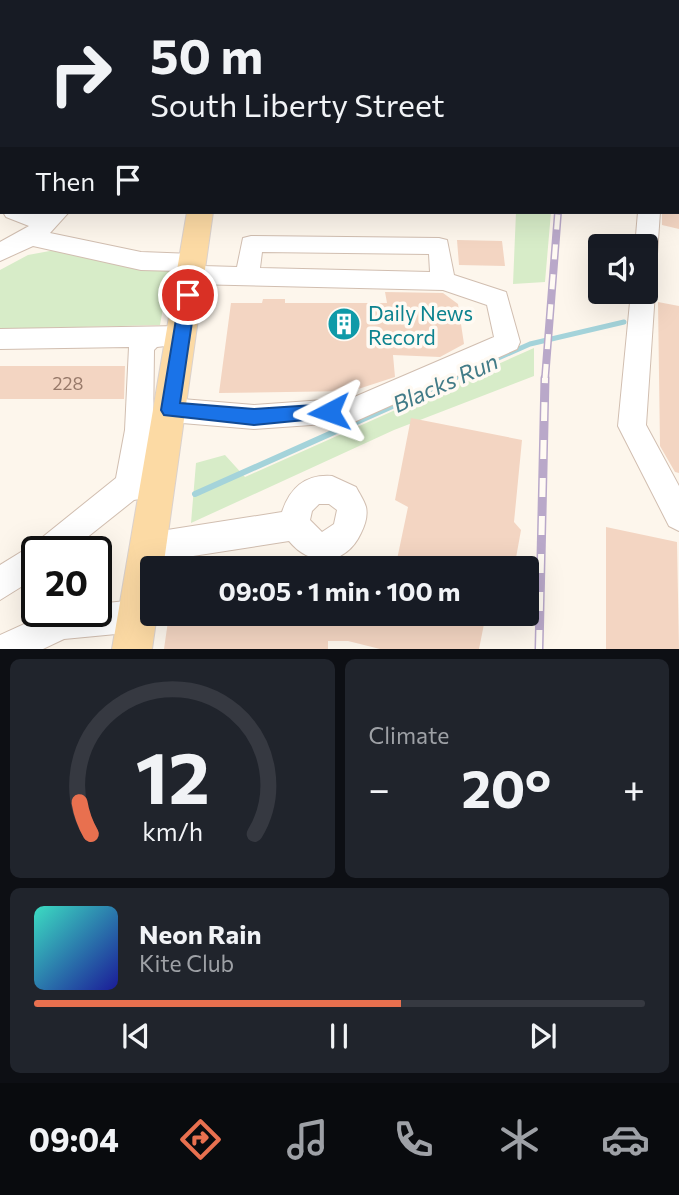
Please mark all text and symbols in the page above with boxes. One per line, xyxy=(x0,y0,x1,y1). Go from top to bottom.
text: 50 m xyxy=(150,24,263,84)
icon: right xyxy=(35,28,126,119)
text: South Liberty Street xyxy=(150,84,445,124)
icon: arrive xyxy=(109,161,147,199)
text: Then xyxy=(35,165,95,196)
map controls xyxy=(588,234,658,304)
button: sound xyxy=(588,234,658,304)
pin xyxy=(158,265,218,325)
icon: arrive xyxy=(169,276,207,314)
place label: Daily News Record xyxy=(368,300,473,349)
building icon: Daily News Record xyxy=(325,305,363,343)
water label: Blacks Run xyxy=(388,346,502,418)
house number: 228 xyxy=(53,372,83,394)
position arrow xyxy=(292,375,366,449)
speed limit sign: 20 xyxy=(21,536,112,627)
text: 09:05 · 1 min · 100 m xyxy=(219,575,460,606)
text: Climate xyxy=(369,721,450,749)
text: 12 xyxy=(135,731,209,820)
text: 20° xyxy=(461,755,551,819)
text: − xyxy=(369,764,390,811)
text: + xyxy=(623,764,645,811)
text: km/h xyxy=(142,816,203,846)
text: Neon Rain xyxy=(139,918,262,949)
text: Kite Club xyxy=(139,949,234,977)
icon: previous xyxy=(117,1017,155,1055)
icon: pause xyxy=(320,1017,358,1055)
icon: next xyxy=(524,1017,562,1055)
icon: directions xyxy=(176,1115,225,1164)
icon: music xyxy=(283,1115,332,1164)
icon: phone xyxy=(389,1115,438,1164)
icon: climate xyxy=(495,1115,544,1164)
icon: car xyxy=(601,1115,650,1164)
text: 09:04 xyxy=(29,1119,119,1159)

